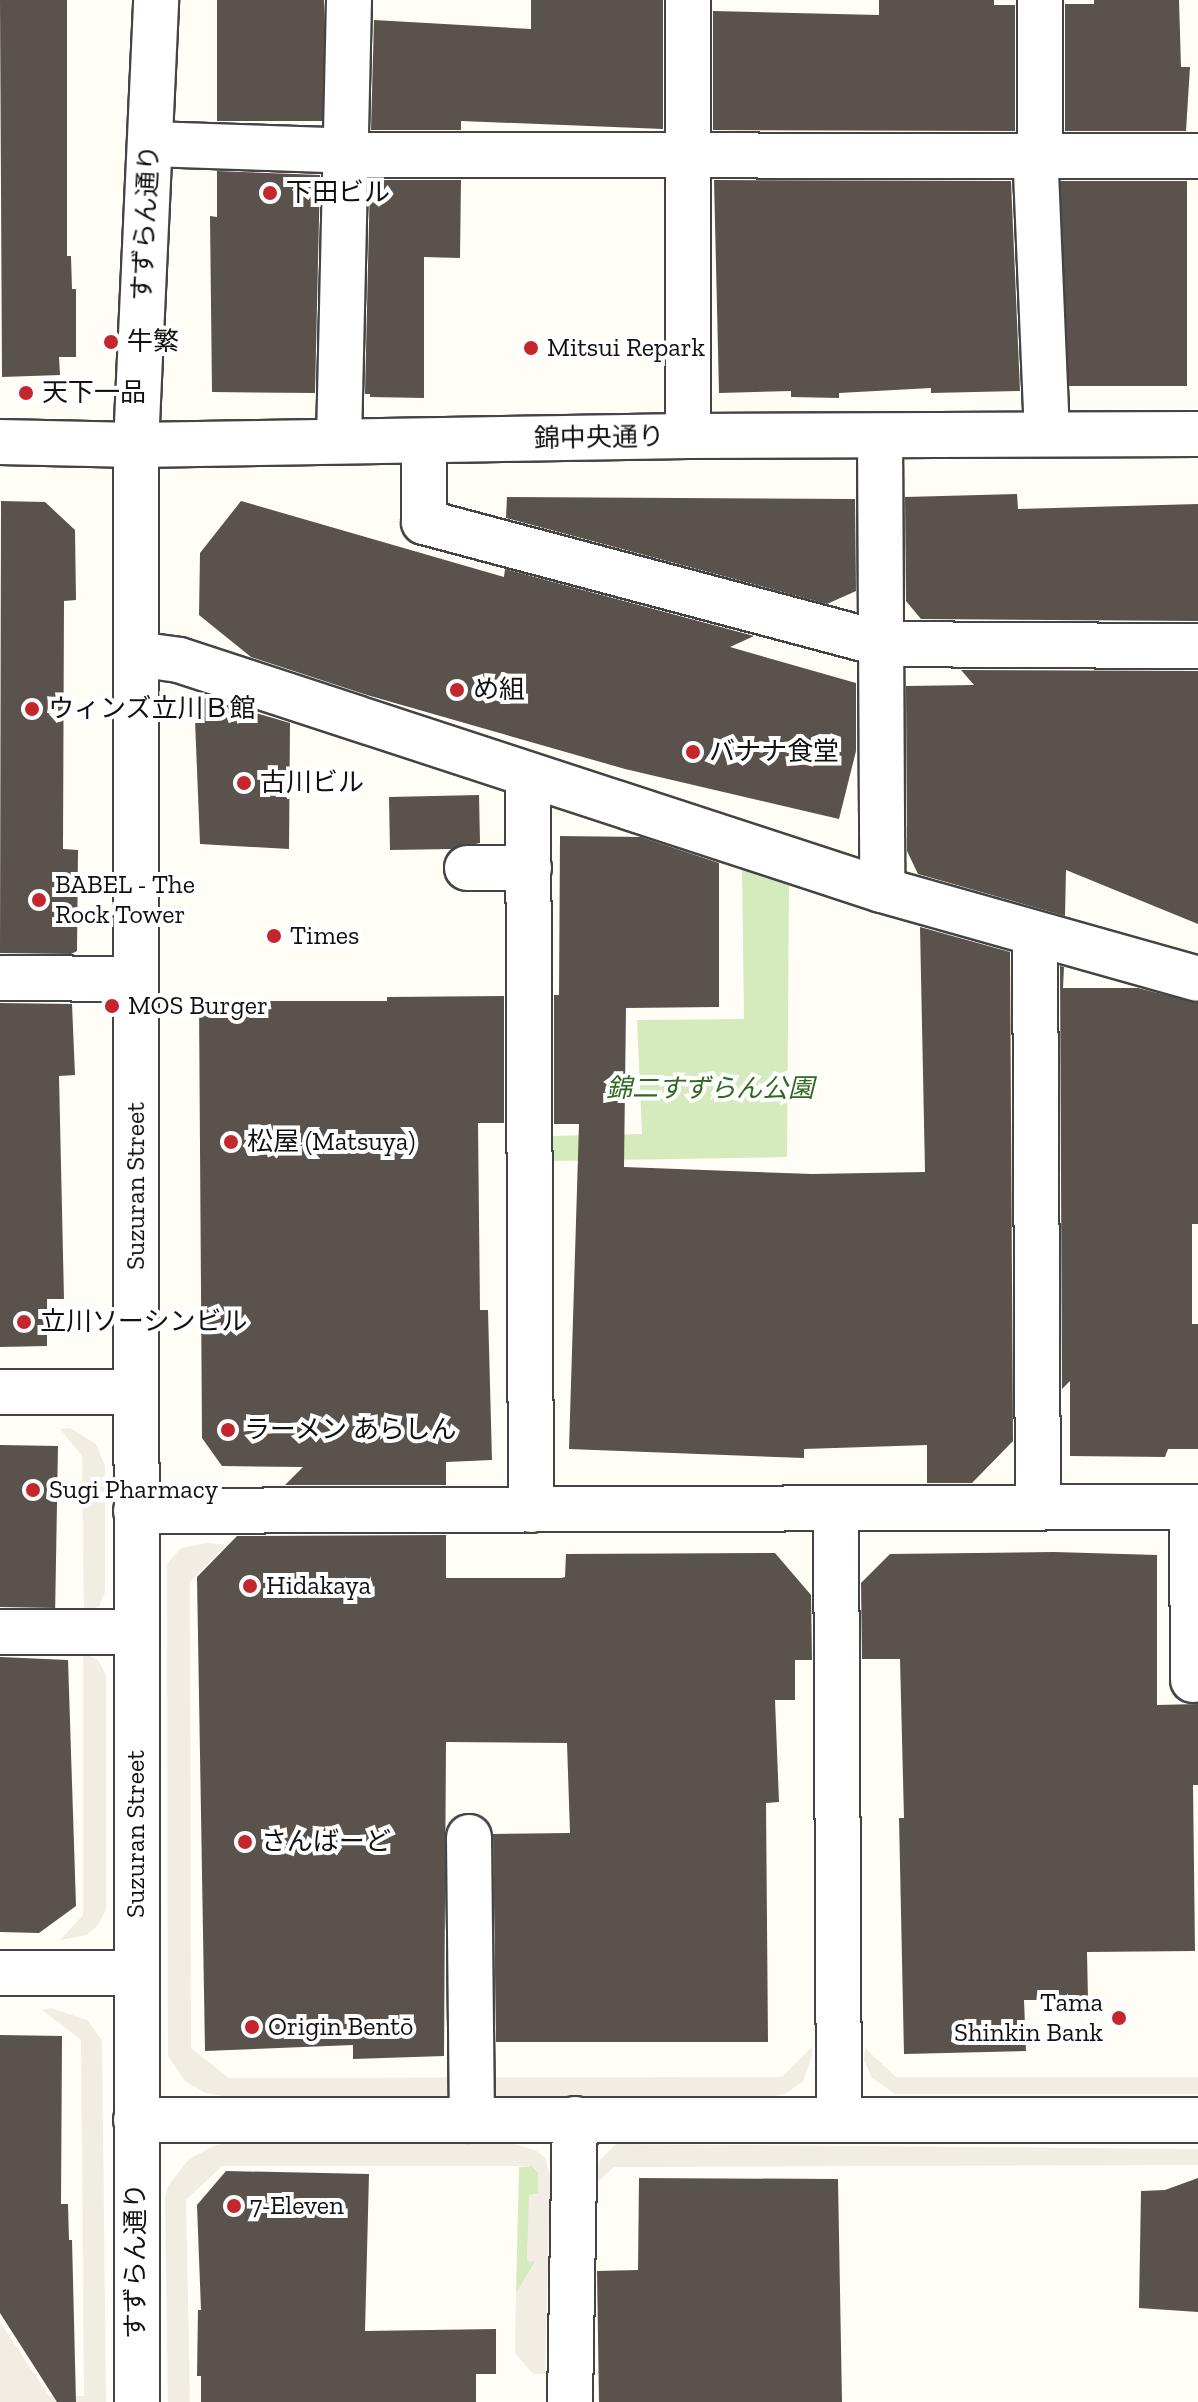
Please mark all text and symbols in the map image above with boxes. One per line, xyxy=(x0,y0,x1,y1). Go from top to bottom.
street label: すずらん通り xyxy=(126,144,166,302)
place label: 下田ビル xyxy=(286,177,390,209)
marker: 下田ビル xyxy=(261,184,279,202)
place label: 牛繁 xyxy=(127,326,179,358)
place label: Mitsui Repark xyxy=(547,332,705,364)
marker: 牛繁 xyxy=(102,333,120,351)
marker: Mitsui Repark xyxy=(522,339,540,357)
place label: 天下一品 xyxy=(42,377,146,409)
marker: 天下一品 xyxy=(17,384,35,402)
street label: 錦中央通り xyxy=(534,421,664,455)
place label: め組 xyxy=(473,674,525,706)
marker: め組 xyxy=(448,681,466,699)
place label: ウィンズ立川Ｂ館 xyxy=(48,693,256,725)
marker: ウィンズ立川Ｂ館 xyxy=(23,700,41,718)
place label: バナナ食堂 xyxy=(709,736,839,768)
marker: バナナ食堂 xyxy=(684,743,702,761)
place label: 古川ビル xyxy=(260,767,364,799)
marker: 古川ビル xyxy=(235,774,253,792)
place label: BABEL - The Rock Tower xyxy=(55,869,196,930)
marker: BABEL - The Rock Tower xyxy=(30,891,48,909)
place label: Times xyxy=(290,920,359,952)
marker: Times xyxy=(265,927,283,945)
place label: MOS Burger xyxy=(128,990,268,1022)
marker: MOS Burger xyxy=(103,997,121,1015)
park label: 錦二すずらん公園 xyxy=(606,1073,814,1105)
street label: Suzuran Street xyxy=(120,1102,152,1270)
place label: 松屋 (Matsuya) xyxy=(247,1126,415,1158)
marker: 松屋 (Matsuya) xyxy=(222,1133,240,1151)
place label: 立川ソーシンビル xyxy=(40,1306,248,1338)
marker: 立川ソーシンビル xyxy=(15,1313,33,1331)
place label: ラーメン あらしん xyxy=(244,1414,458,1446)
marker: ラーメン あらしん xyxy=(219,1421,237,1439)
place label: Sugi Pharmacy xyxy=(49,1474,218,1506)
marker: Sugi Pharmacy xyxy=(24,1481,42,1499)
place label: Hidakaya xyxy=(266,1570,371,1602)
marker: Hidakaya xyxy=(241,1577,259,1595)
street label: Suzuran Street xyxy=(120,1750,152,1918)
place label: さんばーど xyxy=(261,1826,391,1858)
marker: さんばーど xyxy=(236,1833,254,1851)
place label: Tama Shinkin Bank xyxy=(954,1987,1103,2048)
marker: Tama Shinkin Bank xyxy=(1110,2009,1128,2027)
place label: Origin Bentō xyxy=(268,2011,413,2043)
marker: Origin Bentō xyxy=(243,2018,261,2036)
street label: すずらん通り xyxy=(120,2183,152,2339)
place label: 7-Eleven xyxy=(250,2190,344,2222)
marker: 7-Eleven xyxy=(225,2197,243,2215)

